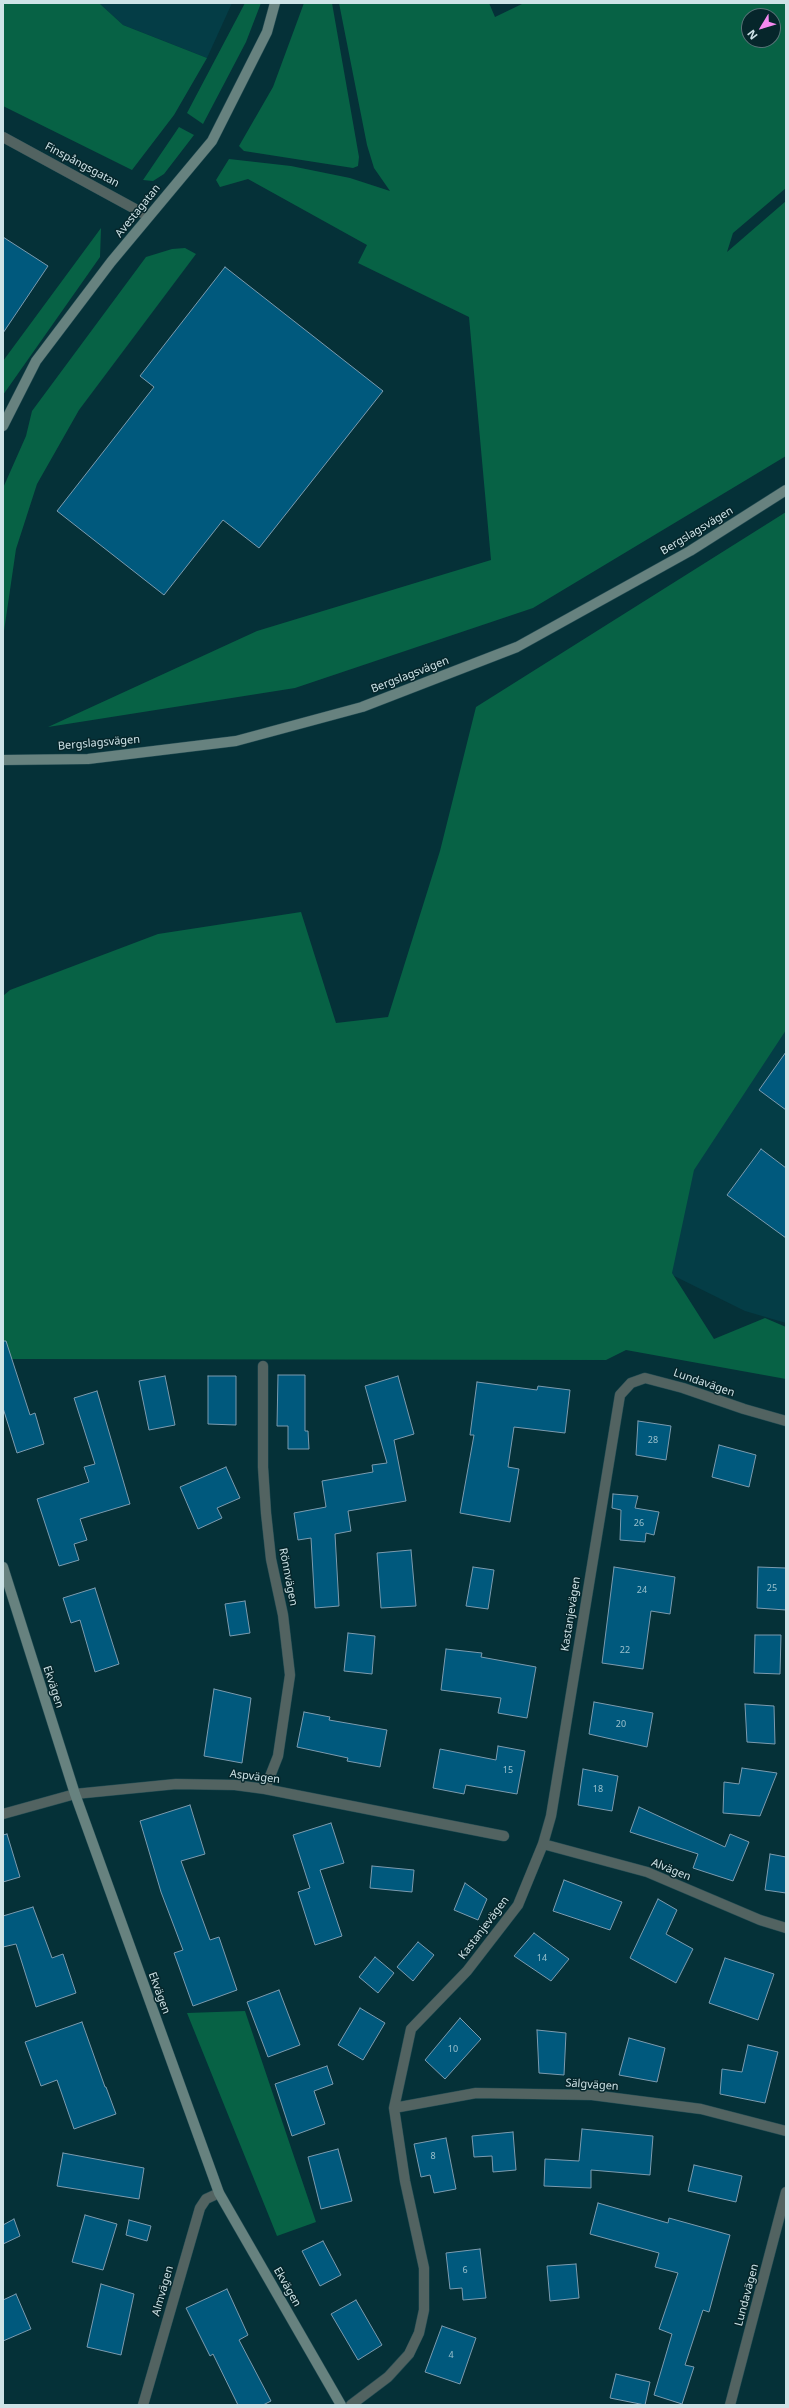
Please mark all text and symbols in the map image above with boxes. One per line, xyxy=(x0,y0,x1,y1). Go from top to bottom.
north arrow xyxy=(741,8,781,48)
text: N xyxy=(743,27,761,43)
street label: Finspångsgatan xyxy=(43,140,121,190)
street label: Avestagatan xyxy=(113,182,163,240)
street label: Bergslagsvägen xyxy=(658,504,736,558)
street label: Bergslagsvägen xyxy=(369,654,451,696)
street label: Bergslagsvägen xyxy=(57,733,141,753)
street label: Lundavägen xyxy=(672,1366,736,1400)
house number: 28 xyxy=(648,1435,658,1445)
house number: 26 xyxy=(634,1518,644,1528)
street label: Rönnvägen xyxy=(276,1547,300,1607)
street label: Kastanjevägen xyxy=(559,1576,583,1652)
house number: 25 xyxy=(767,1583,777,1593)
house number: 24 xyxy=(637,1585,647,1595)
house number: 22 xyxy=(620,1645,630,1655)
street label: Ekvägen xyxy=(40,1664,66,1710)
house number: 20 xyxy=(616,1719,626,1729)
house number: 15 xyxy=(503,1765,513,1775)
street label: Aspvägen xyxy=(229,1767,281,1787)
house number: 18 xyxy=(593,1784,603,1794)
street label: Alvägen xyxy=(649,1856,693,1884)
street label: Kastanjevägen xyxy=(456,1894,512,1962)
house number: 14 xyxy=(537,1953,547,1963)
street label: Ekvägen xyxy=(145,1970,173,2016)
house number: 10 xyxy=(448,2044,458,2054)
street label: Sälgvägen xyxy=(565,2077,619,2093)
house number: 8 xyxy=(430,2151,436,2161)
street label: Lundavägen xyxy=(732,2262,762,2328)
street label: Almvägen xyxy=(150,2264,176,2318)
street label: Ekvägen xyxy=(270,2265,304,2309)
house number: 6 xyxy=(462,2265,468,2275)
house number: 4 xyxy=(448,2350,454,2360)

